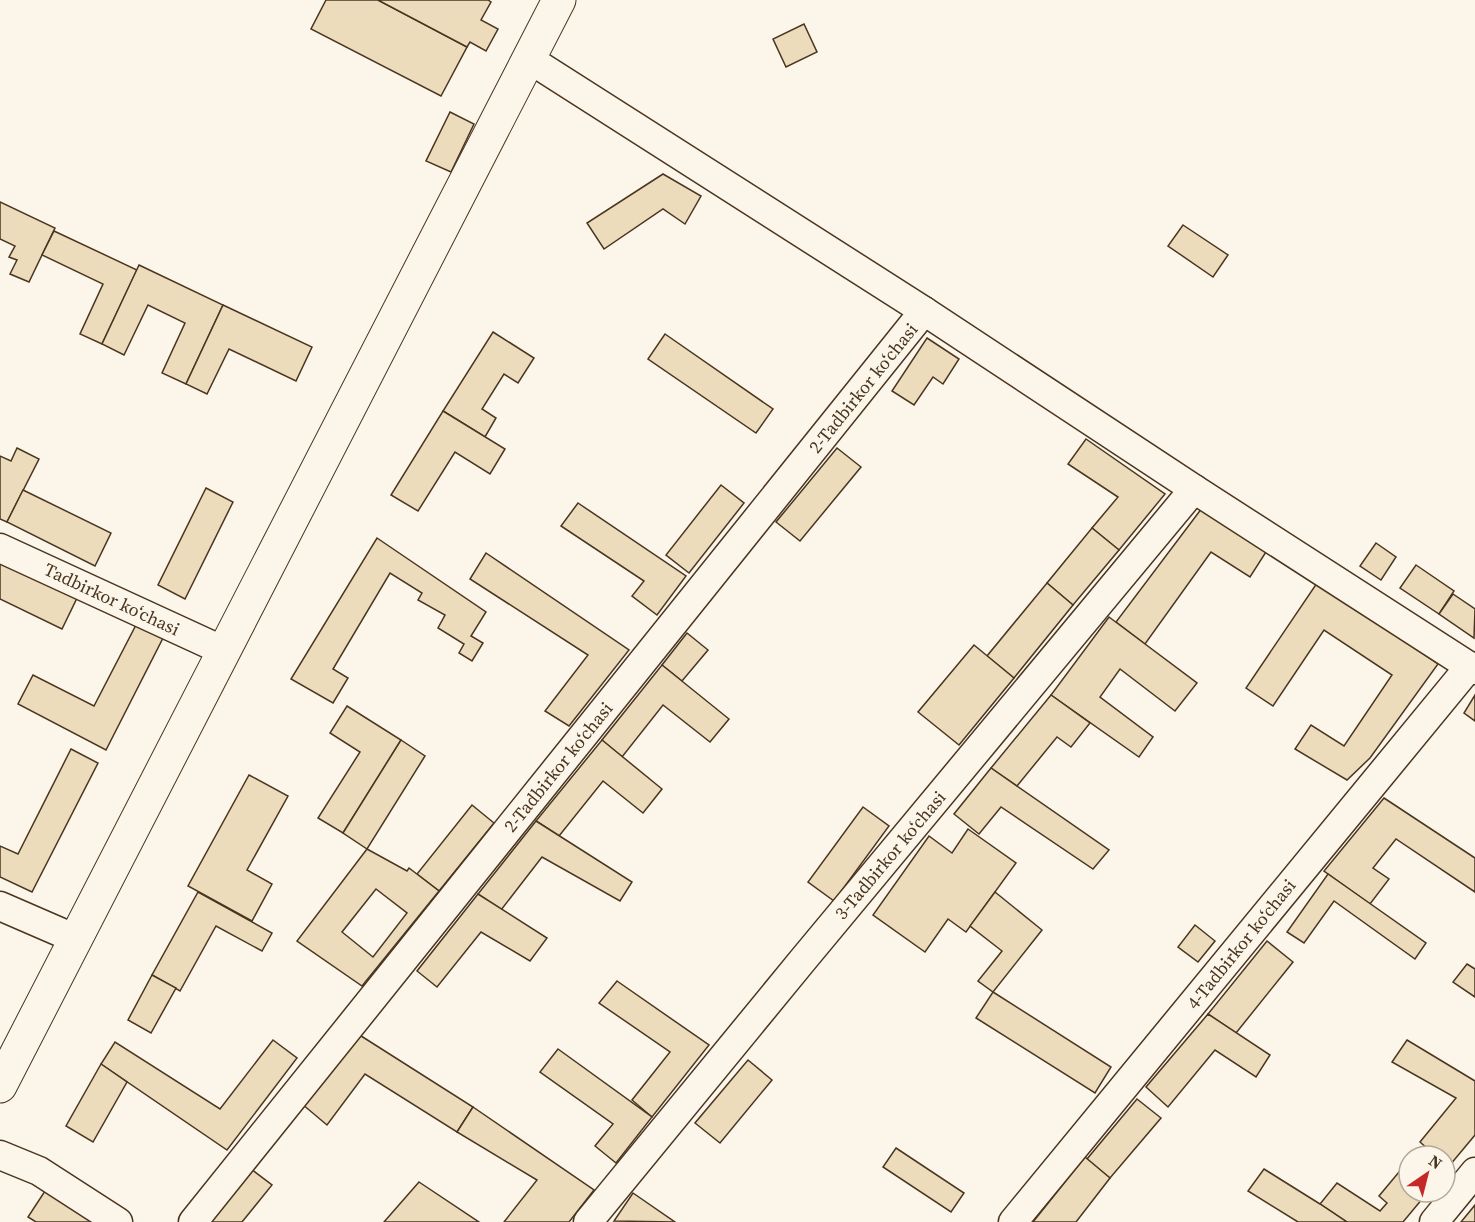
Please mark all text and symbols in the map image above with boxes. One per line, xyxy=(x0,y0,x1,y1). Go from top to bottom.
street label: 2-Tadbirkor koʻchasi xyxy=(803,318,923,458)
street label: Tadbirkor koʻchasi xyxy=(40,557,184,641)
street label: 2-Tadbirkor koʻchasi xyxy=(498,697,618,837)
street label: 3-Tadbirkor koʻchasi xyxy=(829,785,951,925)
street label: 4-Tadbirkor koʻchasi xyxy=(1181,874,1301,1014)
north arrow xyxy=(1397,1144,1457,1204)
text: N xyxy=(1425,1149,1447,1174)

